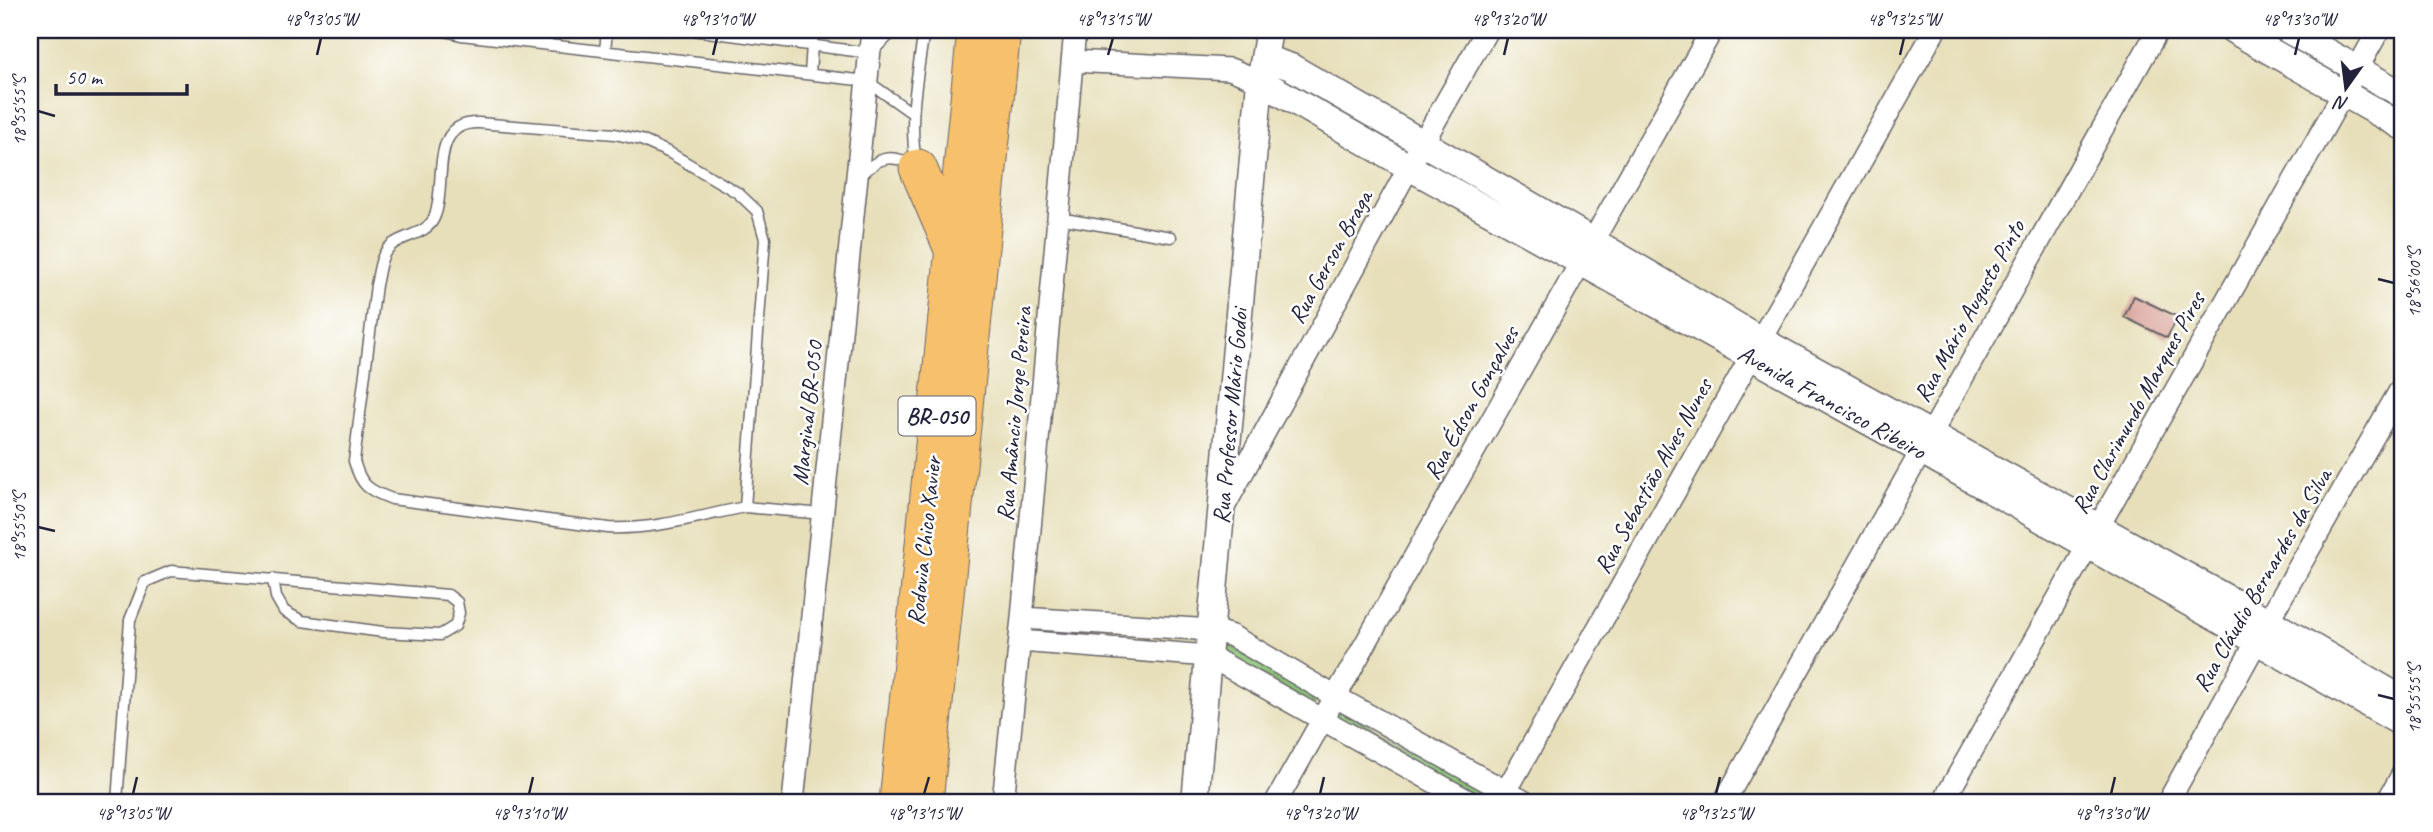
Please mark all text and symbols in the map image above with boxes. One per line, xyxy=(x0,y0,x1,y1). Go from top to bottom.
text: 48°13'05"W xyxy=(284,8,361,30)
text: 48°13'10"W xyxy=(680,8,757,30)
text: 48°13'15"W xyxy=(1076,8,1153,30)
text: 48°13'20"W xyxy=(1471,8,1548,30)
text: 48°13'25"W xyxy=(1867,8,1944,30)
text: 48°13'30"W xyxy=(2262,8,2339,30)
scale bar xyxy=(56,52,187,96)
north arrow xyxy=(2310,52,2380,122)
text: 50 m xyxy=(66,64,104,90)
text: 18°55'55"S xyxy=(8,73,30,145)
text: N xyxy=(2330,90,2351,117)
street label: Rua Gerson Braga xyxy=(1281,183,1380,329)
street label: Rua Mário Augusto Pinto xyxy=(1907,213,2032,407)
text: 18°56'00"S xyxy=(2403,245,2425,317)
street label: Rua Clarimundo Marques Pires xyxy=(2065,285,2213,519)
street label: Rua Amâncio Jorge Pereira xyxy=(990,304,1038,522)
street label: Rua Professor Mário Godoi xyxy=(1206,304,1255,525)
street label: Rua Édson Gonçalves xyxy=(1417,320,1526,485)
street label: Marginal BR-050 xyxy=(785,337,830,486)
street label: Avenida Francisco Ribeiro xyxy=(1733,338,1932,467)
street label: Rua Sebastião Alves Nunes xyxy=(1587,372,1720,579)
road number: BR-050 xyxy=(898,396,976,436)
street label: Rodovia Chico Xavier xyxy=(900,453,948,627)
street label: Rua Cláudio Bernardes da Silva xyxy=(2186,461,2339,697)
text: 18°55'50"S xyxy=(8,489,30,561)
text: 18°55'55"S xyxy=(2403,661,2425,733)
text: 48°13'05"W xyxy=(96,802,173,824)
text: 48°13'10"W xyxy=(492,802,569,824)
text: 48°13'15"W xyxy=(887,802,964,824)
text: 48°13'20"W xyxy=(1283,802,1360,824)
text: 48°13'25"W xyxy=(1679,802,1756,824)
text: 48°13'30"W xyxy=(2074,802,2151,824)

